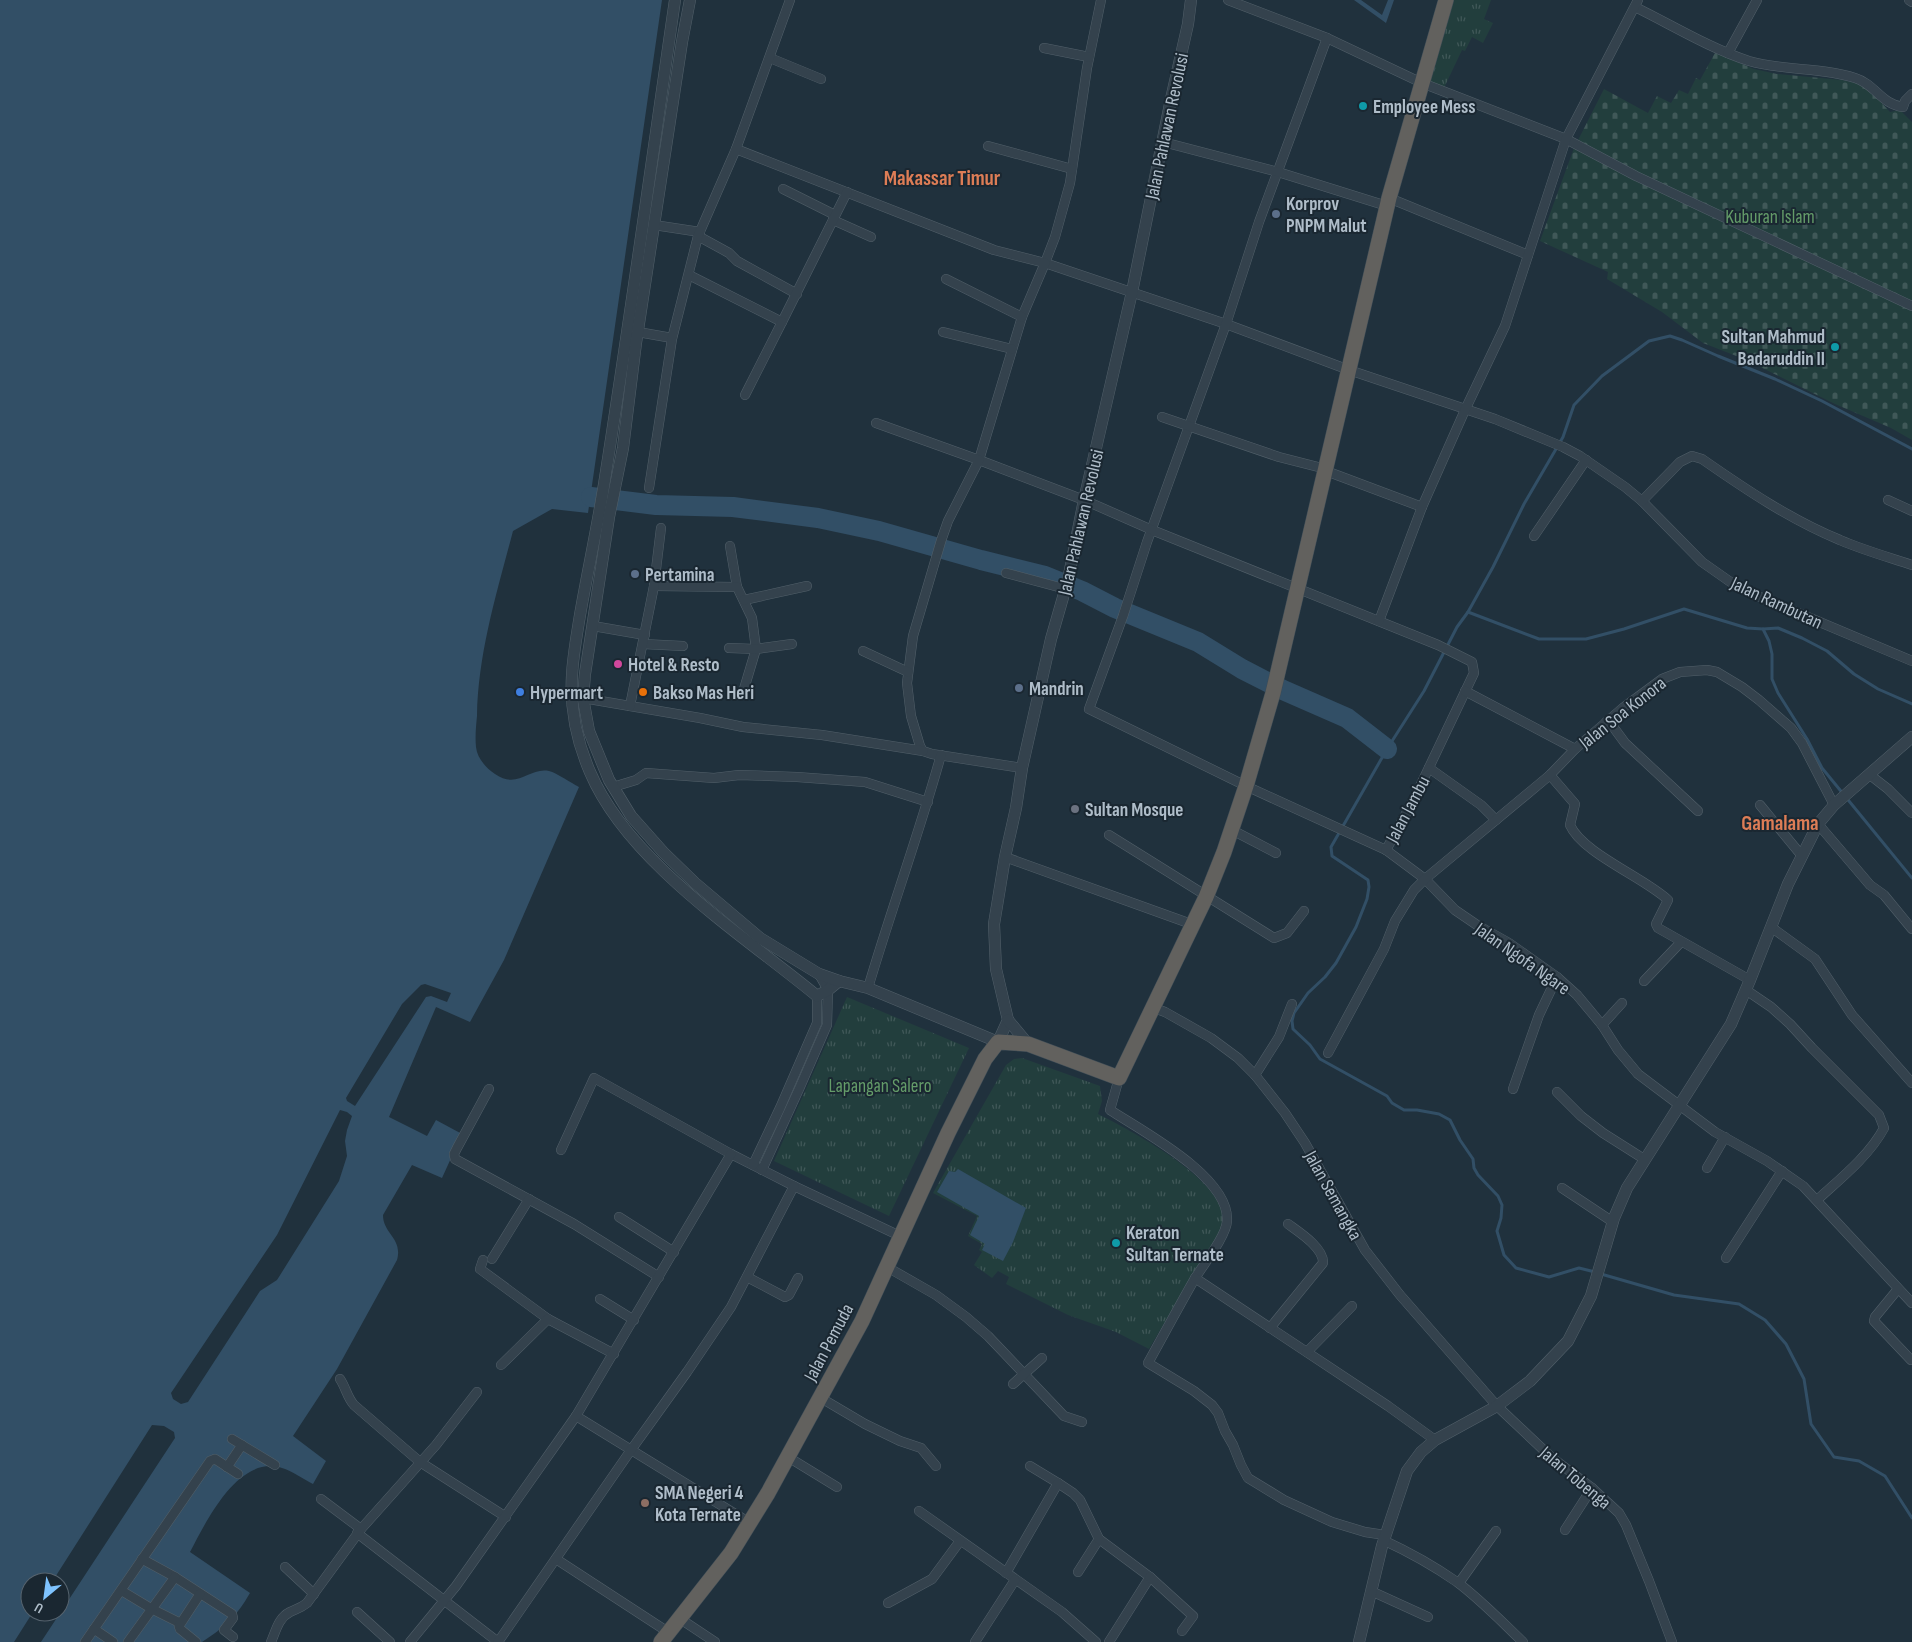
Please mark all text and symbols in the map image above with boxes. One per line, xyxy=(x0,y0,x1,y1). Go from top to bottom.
street label: Jalan Pahlawan Revolusi xyxy=(1141,51,1194,203)
place label: Employee Mess xyxy=(1373,96,1476,119)
marker: Employee Mess xyxy=(1357,100,1369,112)
district label: Makassar Timur xyxy=(884,166,1001,191)
place label: Korprov PNPM Malut xyxy=(1286,193,1367,238)
park label: Kuburan Islam xyxy=(1725,206,1815,229)
marker: Korprov PNPM Malut xyxy=(1270,208,1282,220)
place label: Sultan Mahmud Badaruddin II xyxy=(1721,326,1825,371)
marker: Sultan Mahmud Badaruddin II xyxy=(1829,341,1841,353)
street label: Jalan Pahlawan Revolusi xyxy=(1053,447,1109,599)
place label: Pertamina xyxy=(645,564,715,587)
marker: Pertamina xyxy=(629,568,641,580)
street label: Jalan Rambutan xyxy=(1726,572,1826,635)
place label: Hotel & Resto xyxy=(628,654,720,677)
marker: Hotel & Resto xyxy=(612,658,624,670)
street label: Jalan Soa Konora xyxy=(1574,672,1671,755)
place label: Mandrin xyxy=(1029,678,1084,701)
place label: Hypermart xyxy=(530,682,603,705)
place label: Bakso Mas Heri xyxy=(653,682,754,705)
marker: Mandrin xyxy=(1013,682,1025,694)
marker: Hypermart xyxy=(514,686,526,698)
marker: Bakso Mas Heri xyxy=(637,686,649,698)
street label: Jalan Jambu xyxy=(1381,772,1435,848)
place label: Sultan Mosque xyxy=(1085,799,1183,822)
marker: Sultan Mosque xyxy=(1069,803,1081,815)
district label: Gamalama xyxy=(1741,811,1819,836)
street label: Jalan Ngofa Ngare xyxy=(1469,917,1574,1000)
park label: Lapangan Salero xyxy=(828,1075,932,1098)
street label: Jalan Semangka xyxy=(1298,1146,1367,1245)
place label: Keraton Sultan Ternate xyxy=(1126,1222,1224,1267)
marker: Keraton Sultan Ternate xyxy=(1110,1237,1122,1249)
street label: Jalan Pemuda xyxy=(799,1300,859,1386)
street label: Jalan Tobenga xyxy=(1534,1441,1615,1515)
place label: SMA Negeri 4 Kota Ternate xyxy=(655,1482,744,1527)
marker: SMA Negeri 4 Kota Ternate xyxy=(639,1497,651,1509)
north arrow xyxy=(20,1572,70,1622)
text: U xyxy=(32,1599,46,1617)

